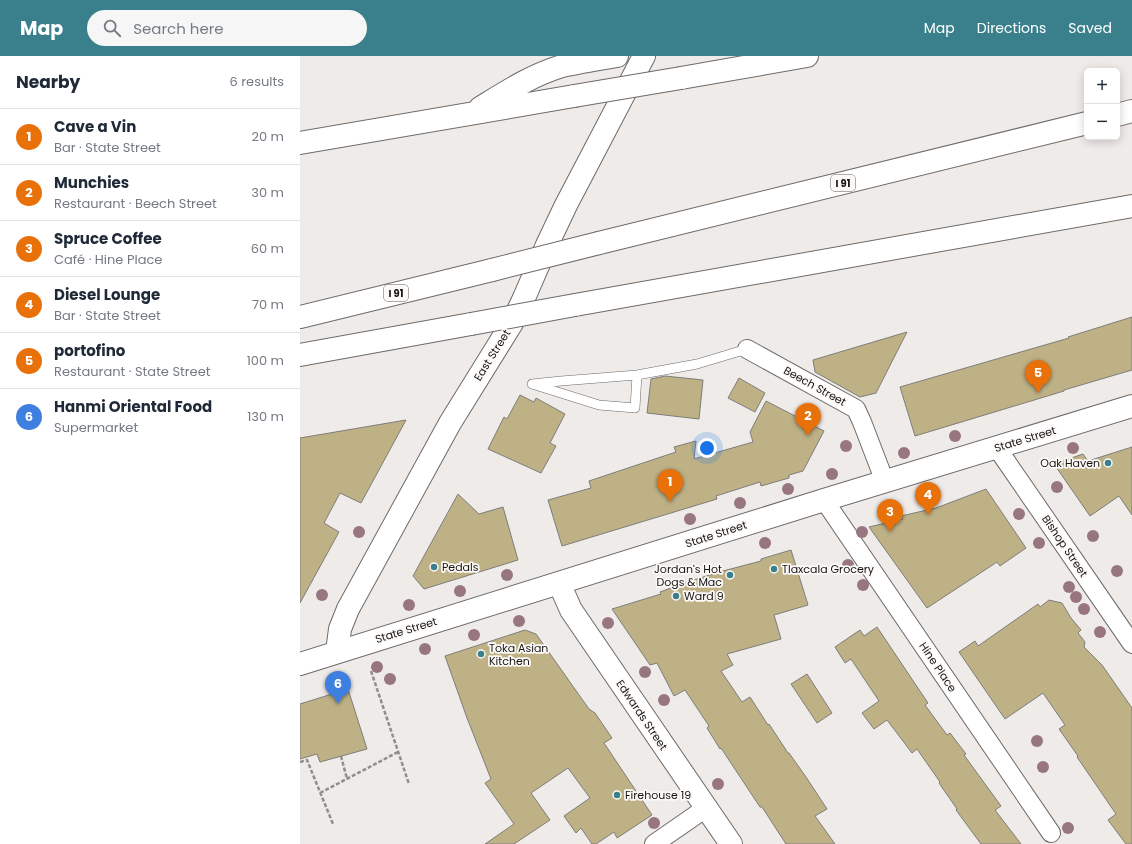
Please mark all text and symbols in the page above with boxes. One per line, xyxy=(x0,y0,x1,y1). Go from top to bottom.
search box xyxy=(87,10,367,46)
text: Map xyxy=(20,15,63,42)
icon: search xyxy=(101,17,123,39)
text: Search here xyxy=(133,18,224,39)
text: Map xyxy=(924,18,955,38)
text: Directions xyxy=(977,18,1046,38)
text: Saved xyxy=(1068,18,1112,38)
map controls xyxy=(1084,68,1120,140)
button: + xyxy=(1084,68,1120,104)
text: Nearby xyxy=(16,70,80,94)
text: 6 results xyxy=(230,72,284,91)
button: − xyxy=(1084,104,1120,140)
text: Cave a Vin xyxy=(54,116,136,137)
text: 1 xyxy=(27,127,31,146)
text: 20 m xyxy=(251,127,284,146)
text: Bar · State Street xyxy=(54,138,161,157)
text: Munchies xyxy=(54,172,129,193)
road number: I 91 xyxy=(831,175,855,191)
text: 2 xyxy=(25,183,33,202)
text: 30 m xyxy=(251,183,284,202)
text: Restaurant · Beech Street xyxy=(54,194,217,213)
text: Spruce Coffee xyxy=(54,228,162,249)
text: 3 xyxy=(25,239,33,258)
text: 60 m xyxy=(251,239,284,258)
text: Café · Hine Place xyxy=(54,250,162,269)
text: Diesel Lounge xyxy=(54,284,160,305)
road number: I 91 xyxy=(384,285,408,301)
text: 4 xyxy=(25,295,33,314)
text: 70 m xyxy=(252,295,284,314)
text: Bar · State Street xyxy=(54,306,161,325)
street label: East Street xyxy=(470,326,514,384)
text: portofino xyxy=(54,340,125,361)
text: 5 xyxy=(25,351,33,370)
text: 100 m xyxy=(247,351,284,370)
pin: 5 xyxy=(1025,360,1051,393)
text: Restaurant · State Street xyxy=(54,362,210,381)
street label: Beech Street xyxy=(781,362,849,410)
text: Hanmi Oriental Food xyxy=(54,396,212,417)
pin: 2 xyxy=(795,403,821,436)
text: 6 xyxy=(25,407,33,426)
text: 130 m xyxy=(247,407,284,426)
text: Supermarket xyxy=(54,418,138,437)
street label: State Street xyxy=(992,422,1058,456)
your location xyxy=(697,438,717,458)
place label: Oak Haven xyxy=(1040,455,1100,471)
marker: Oak Haven xyxy=(1103,458,1113,468)
pin: 1 xyxy=(657,469,683,502)
pin: 4 xyxy=(915,482,941,515)
pin: 3 xyxy=(877,499,903,532)
street label: Bishop Street xyxy=(1038,512,1092,580)
street label: State Street xyxy=(683,517,749,551)
place label: Pedals xyxy=(442,559,479,575)
place label: Jordan's Hot Dogs & Mac xyxy=(654,561,722,590)
place label: Tlaxcala Grocery xyxy=(782,561,875,577)
marker: Pedals xyxy=(429,562,439,572)
marker: Tlaxcala Grocery xyxy=(769,564,779,574)
marker: Jordan's Hot Dogs & Mac xyxy=(725,570,735,580)
place label: Ward 9 xyxy=(684,588,724,604)
marker: Ward 9 xyxy=(671,591,681,601)
street label: State Street xyxy=(373,613,439,647)
street label: Hine Place xyxy=(915,639,961,695)
place label: Toka Asian Kitchen xyxy=(489,640,548,669)
marker: Toka Asian Kitchen xyxy=(476,649,486,659)
pin: 6 xyxy=(325,671,351,704)
street label: Edwards Street xyxy=(612,677,672,753)
place label: Firehouse 19 xyxy=(625,787,691,803)
marker: Firehouse 19 xyxy=(612,790,622,800)

